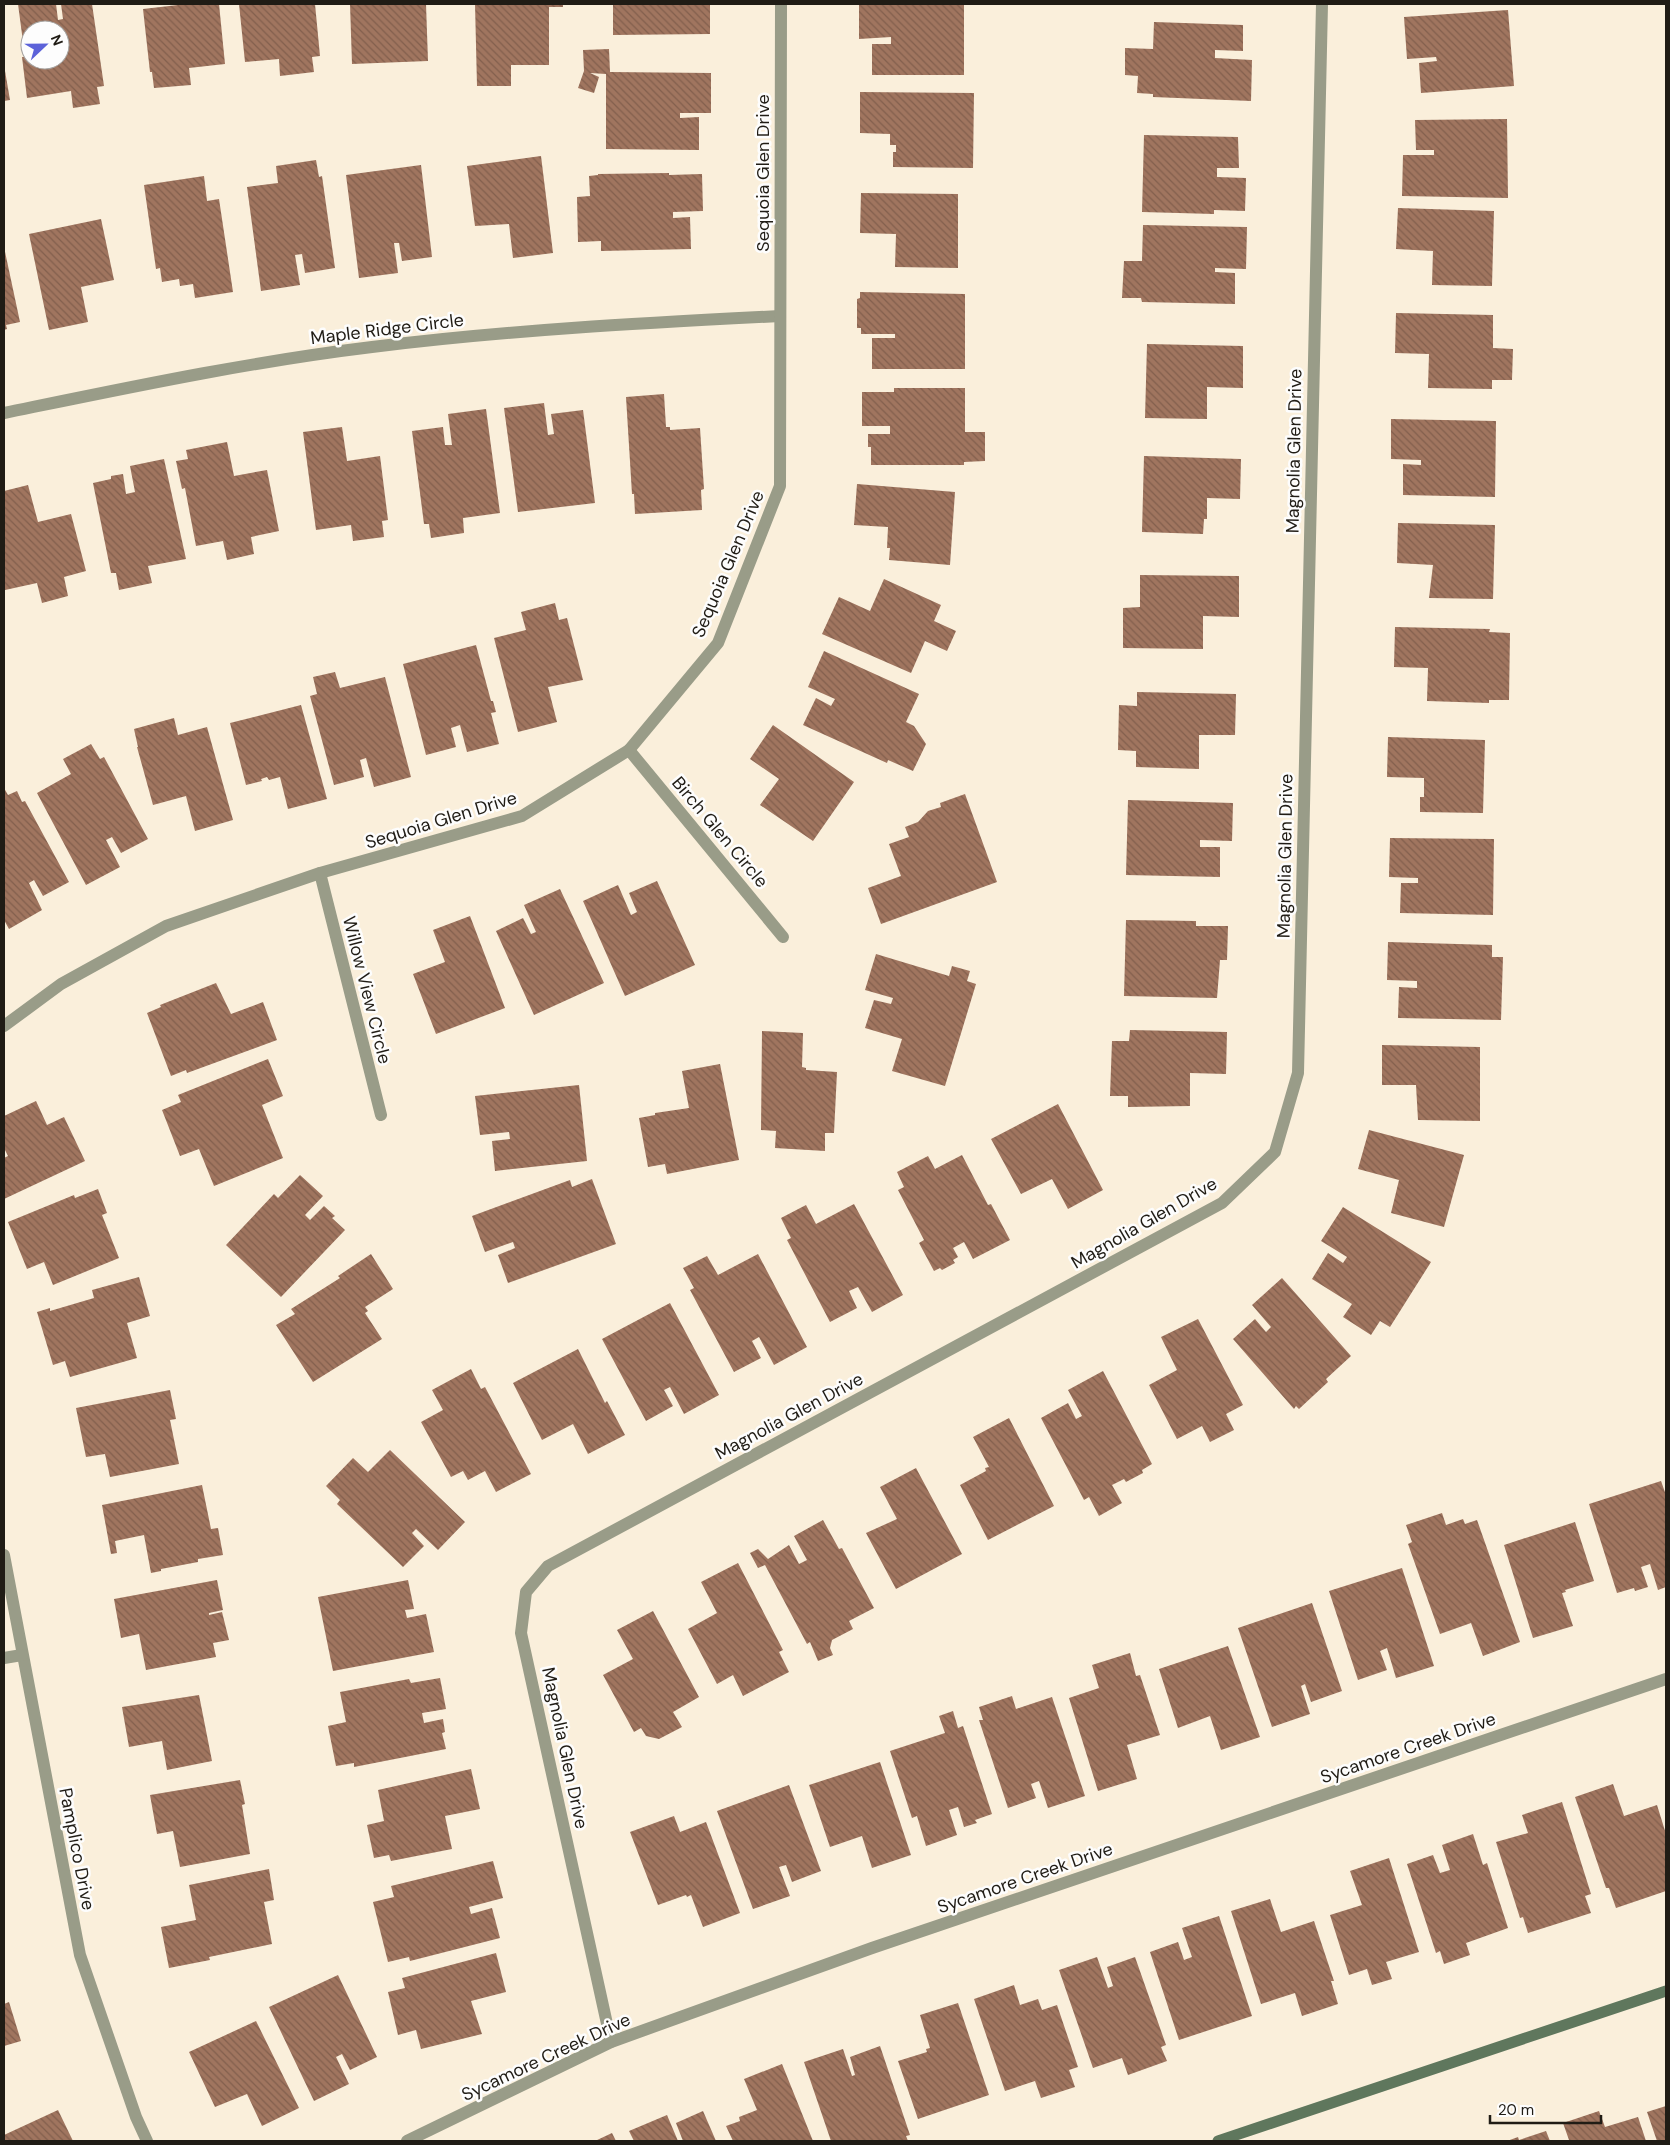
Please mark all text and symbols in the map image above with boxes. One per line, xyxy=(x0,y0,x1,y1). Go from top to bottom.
north arrow xyxy=(20,20,70,70)
text: N xyxy=(47,32,67,48)
street label: Sequoia Glen Drive xyxy=(751,94,775,252)
street label: Maple Ridge Circle xyxy=(309,308,465,350)
street label: Magnolia Glen Drive xyxy=(1281,369,1307,533)
street label: Sequoia Glen Drive xyxy=(686,487,770,641)
street label: Birch Glen Circle xyxy=(666,771,774,893)
street label: Magnolia Glen Drive xyxy=(1272,774,1298,938)
street label: Sequoia Glen Drive xyxy=(362,786,520,854)
street label: Willow View Circle xyxy=(337,914,397,1066)
street label: Magnolia Glen Drive xyxy=(1067,1171,1221,1275)
street label: Magnolia Glen Drive xyxy=(711,1367,867,1465)
street label: Magnolia Glen Drive xyxy=(536,1665,594,1831)
street label: Sycamore Creek Drive xyxy=(1317,1707,1499,1789)
street label: Pamplico Drive xyxy=(53,1786,101,1912)
street label: Sycamore Creek Drive xyxy=(934,1837,1116,1919)
street label: Sycamore Creek Drive xyxy=(458,2007,634,2107)
scale bar xyxy=(1490,2092,1601,2124)
text: 20 m xyxy=(1498,2100,1534,2120)

